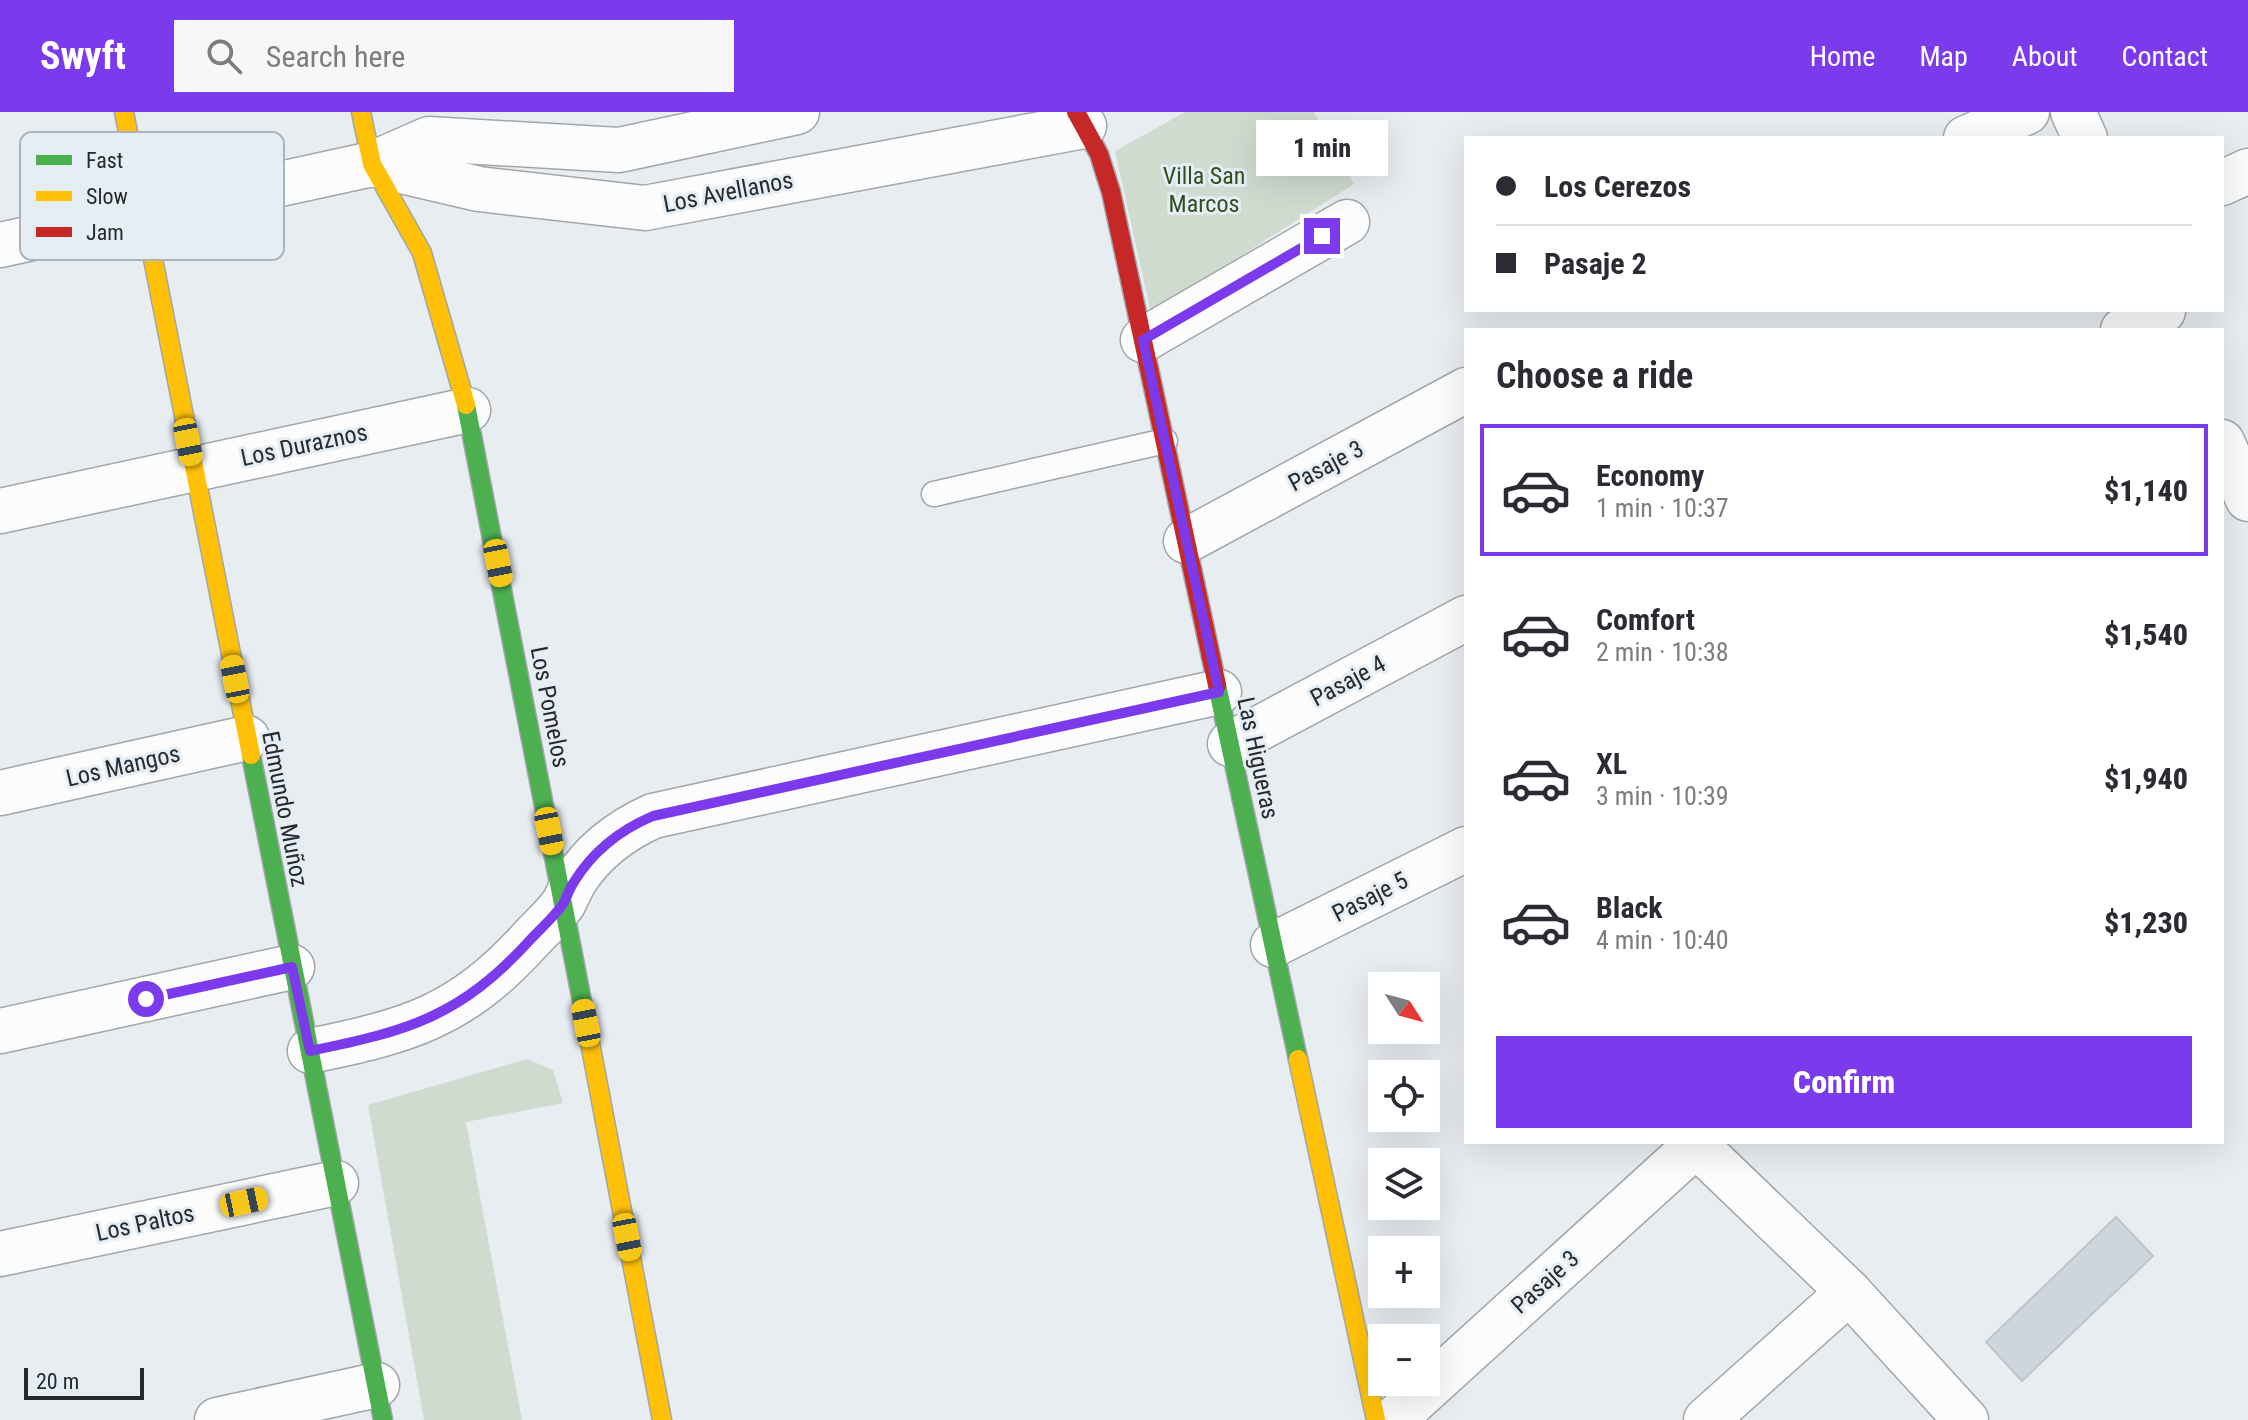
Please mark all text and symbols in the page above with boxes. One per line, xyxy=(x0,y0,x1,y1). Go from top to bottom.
search box xyxy=(174,20,734,92)
text: Swyft xyxy=(40,34,126,78)
icon: search xyxy=(202,34,246,78)
text: Search here xyxy=(266,39,405,74)
text: Home xyxy=(1810,40,1875,73)
text: Map xyxy=(1919,40,1968,73)
text: About xyxy=(2012,40,2078,73)
text: Contact xyxy=(2122,40,2208,73)
callout: 1 min xyxy=(1256,120,1388,176)
legend xyxy=(20,132,284,260)
text: 1 min xyxy=(1293,133,1351,163)
text: Fast xyxy=(86,148,123,173)
park label: Villa San Marcos xyxy=(1163,162,1245,218)
street label: Los Avellanos xyxy=(661,166,795,218)
text: Los Cerezos xyxy=(1544,169,1691,204)
text: Slow xyxy=(86,184,128,209)
route end xyxy=(1304,218,1340,254)
text: Jam xyxy=(86,220,124,245)
text: Pasaje 2 xyxy=(1544,246,1647,281)
text: Choose a ride xyxy=(1496,355,1693,397)
car xyxy=(172,416,204,468)
street label: Los Duraznos xyxy=(238,418,370,472)
street label: Pasaje 3 xyxy=(1284,435,1368,497)
icon: car xyxy=(1500,454,1572,526)
text: Economy xyxy=(1596,458,1704,493)
text: $1,140 xyxy=(2104,473,2188,508)
text: 1 min · 10:37 xyxy=(1596,493,1729,523)
car xyxy=(482,537,514,589)
icon: car xyxy=(1500,598,1572,670)
text: Comfort xyxy=(1596,602,1695,637)
text: $1,540 xyxy=(2104,617,2188,652)
text: 2 min · 10:38 xyxy=(1596,637,1729,667)
street label: Los Pomelos xyxy=(525,644,575,770)
street label: Pasaje 4 xyxy=(1306,650,1391,712)
car xyxy=(219,653,251,705)
street label: Las Higueras xyxy=(1231,695,1285,821)
street label: Edmundo Muñoz xyxy=(256,729,314,889)
street label: Los Mangos xyxy=(63,739,183,793)
icon: car xyxy=(1500,742,1572,814)
text: XL xyxy=(1596,746,1627,781)
text: $1,940 xyxy=(2104,761,2188,796)
text: 3 min · 10:39 xyxy=(1596,781,1729,811)
car xyxy=(533,805,565,857)
street label: Pasaje 5 xyxy=(1328,866,1412,928)
icon: car xyxy=(1500,886,1572,958)
text: Black xyxy=(1596,890,1663,925)
text: $1,230 xyxy=(2104,905,2188,940)
text: 4 min · 10:40 xyxy=(1596,925,1729,955)
north arrow xyxy=(1368,972,1440,1044)
map controls xyxy=(1368,972,1440,1396)
route start xyxy=(128,981,164,1017)
car xyxy=(570,997,602,1049)
button: Confirm xyxy=(1496,1036,2192,1128)
button: locate xyxy=(1368,1060,1440,1132)
button: layers xyxy=(1368,1148,1440,1220)
car xyxy=(218,1185,270,1219)
street label: Los Paltos xyxy=(93,1199,197,1247)
car xyxy=(611,1211,643,1263)
button: + xyxy=(1368,1236,1440,1308)
street label: Pasaje 3 xyxy=(1505,1244,1585,1320)
button: − xyxy=(1368,1324,1440,1396)
scale bar xyxy=(24,1364,144,1400)
text: 20 m xyxy=(36,1369,79,1394)

